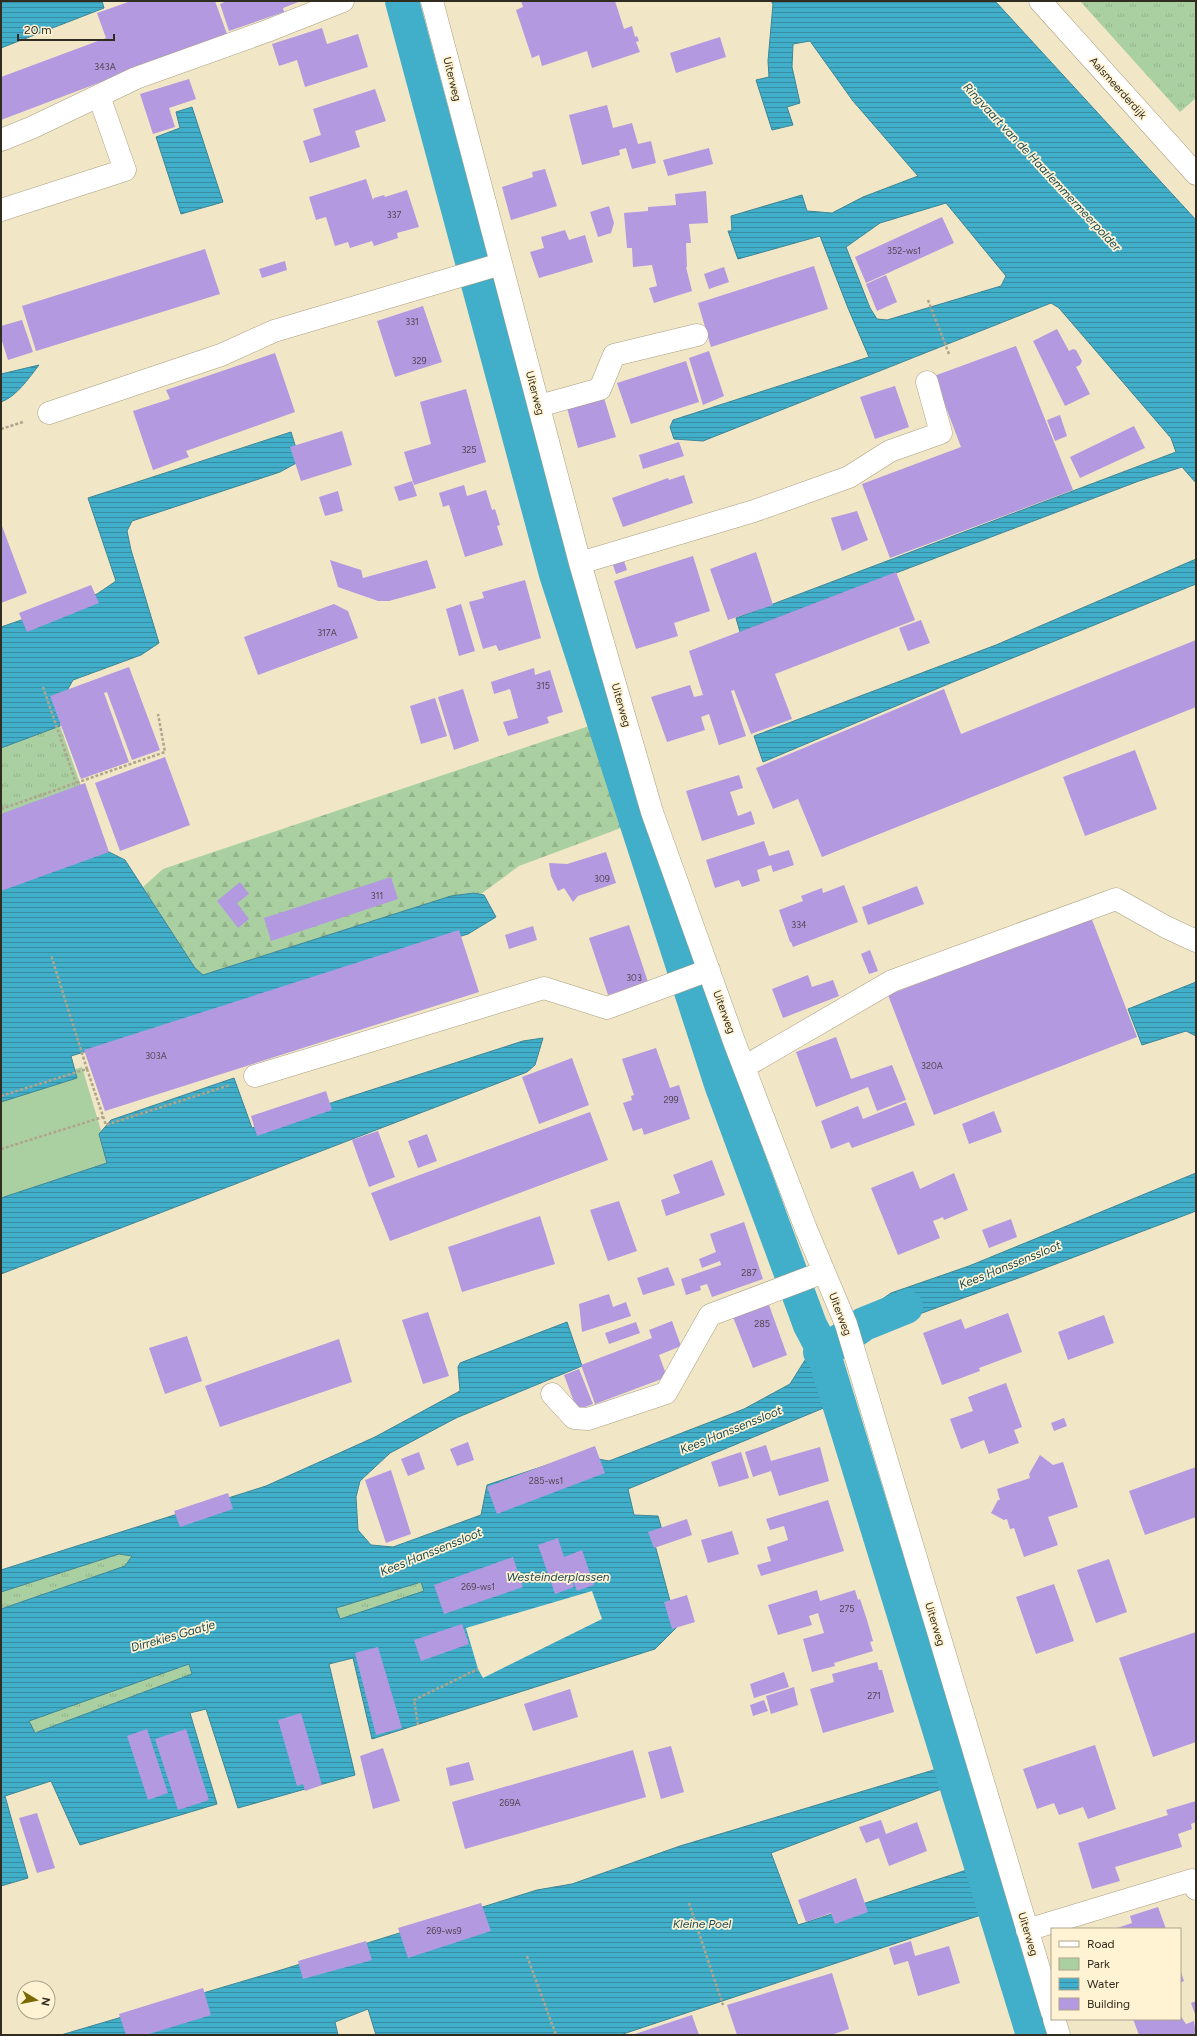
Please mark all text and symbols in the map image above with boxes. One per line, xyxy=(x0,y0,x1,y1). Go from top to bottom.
scale bar xyxy=(18,16,114,42)
text: 20 m xyxy=(24,23,52,37)
street label: Aalsmeerderdijk xyxy=(1087,54,1150,122)
street label: Uiterweg xyxy=(440,56,464,102)
house number: 343A xyxy=(94,61,116,72)
water label: Ringvaart van de Haarlemmermeerpolder xyxy=(960,80,1124,255)
house number: 337 xyxy=(387,209,401,220)
house number: 352-ws1 xyxy=(887,245,921,256)
house number: 331 xyxy=(405,316,419,327)
house number: 329 xyxy=(411,355,427,366)
street label: Uiterweg xyxy=(523,370,547,416)
house number: 325 xyxy=(461,444,477,455)
house number: 317A xyxy=(317,627,337,638)
house number: 315 xyxy=(536,680,550,691)
street label: Uiterweg xyxy=(609,682,633,728)
house number: 309 xyxy=(594,873,610,884)
house number: 311 xyxy=(371,890,383,901)
house number: 334 xyxy=(791,919,807,930)
house number: 303 xyxy=(626,972,642,983)
street label: Uiterweg xyxy=(710,989,738,1035)
house number: 303A xyxy=(145,1050,167,1061)
house number: 320A xyxy=(921,1060,943,1071)
house number: 299 xyxy=(663,1094,679,1105)
water label: Kees Hanssenssloot xyxy=(957,1238,1063,1292)
house number: 287 xyxy=(741,1267,757,1278)
street label: Uiterweg xyxy=(826,1291,854,1337)
house number: 285 xyxy=(754,1318,770,1329)
water label: Kees Hanssenssloot xyxy=(678,1403,784,1457)
house number: 285-ws1 xyxy=(529,1475,563,1486)
water label: Kees Hanssenssloot xyxy=(378,1525,484,1579)
water label: Westeinderplassen xyxy=(507,1570,610,1584)
house number: 269-ws1 xyxy=(461,1581,495,1592)
street label: Uiterweg xyxy=(922,1601,948,1647)
house number: 275 xyxy=(839,1603,855,1614)
water label: Dirrekies Gaatje xyxy=(129,1617,217,1655)
house number: 271 xyxy=(867,1690,881,1701)
house number: 269A xyxy=(499,1797,521,1808)
street label: Uiterweg xyxy=(1015,1911,1041,1957)
water label: Kleine Poel xyxy=(673,1917,732,1931)
house number: 269-ws9 xyxy=(426,1925,462,1936)
legend xyxy=(1051,1928,1181,2020)
text: Road xyxy=(1087,1937,1115,1951)
text: Park xyxy=(1087,1957,1110,1971)
text: Water xyxy=(1087,1977,1119,1991)
north arrow xyxy=(16,1980,56,2020)
text: N xyxy=(38,1996,52,2007)
text: Building xyxy=(1087,1997,1130,2011)

